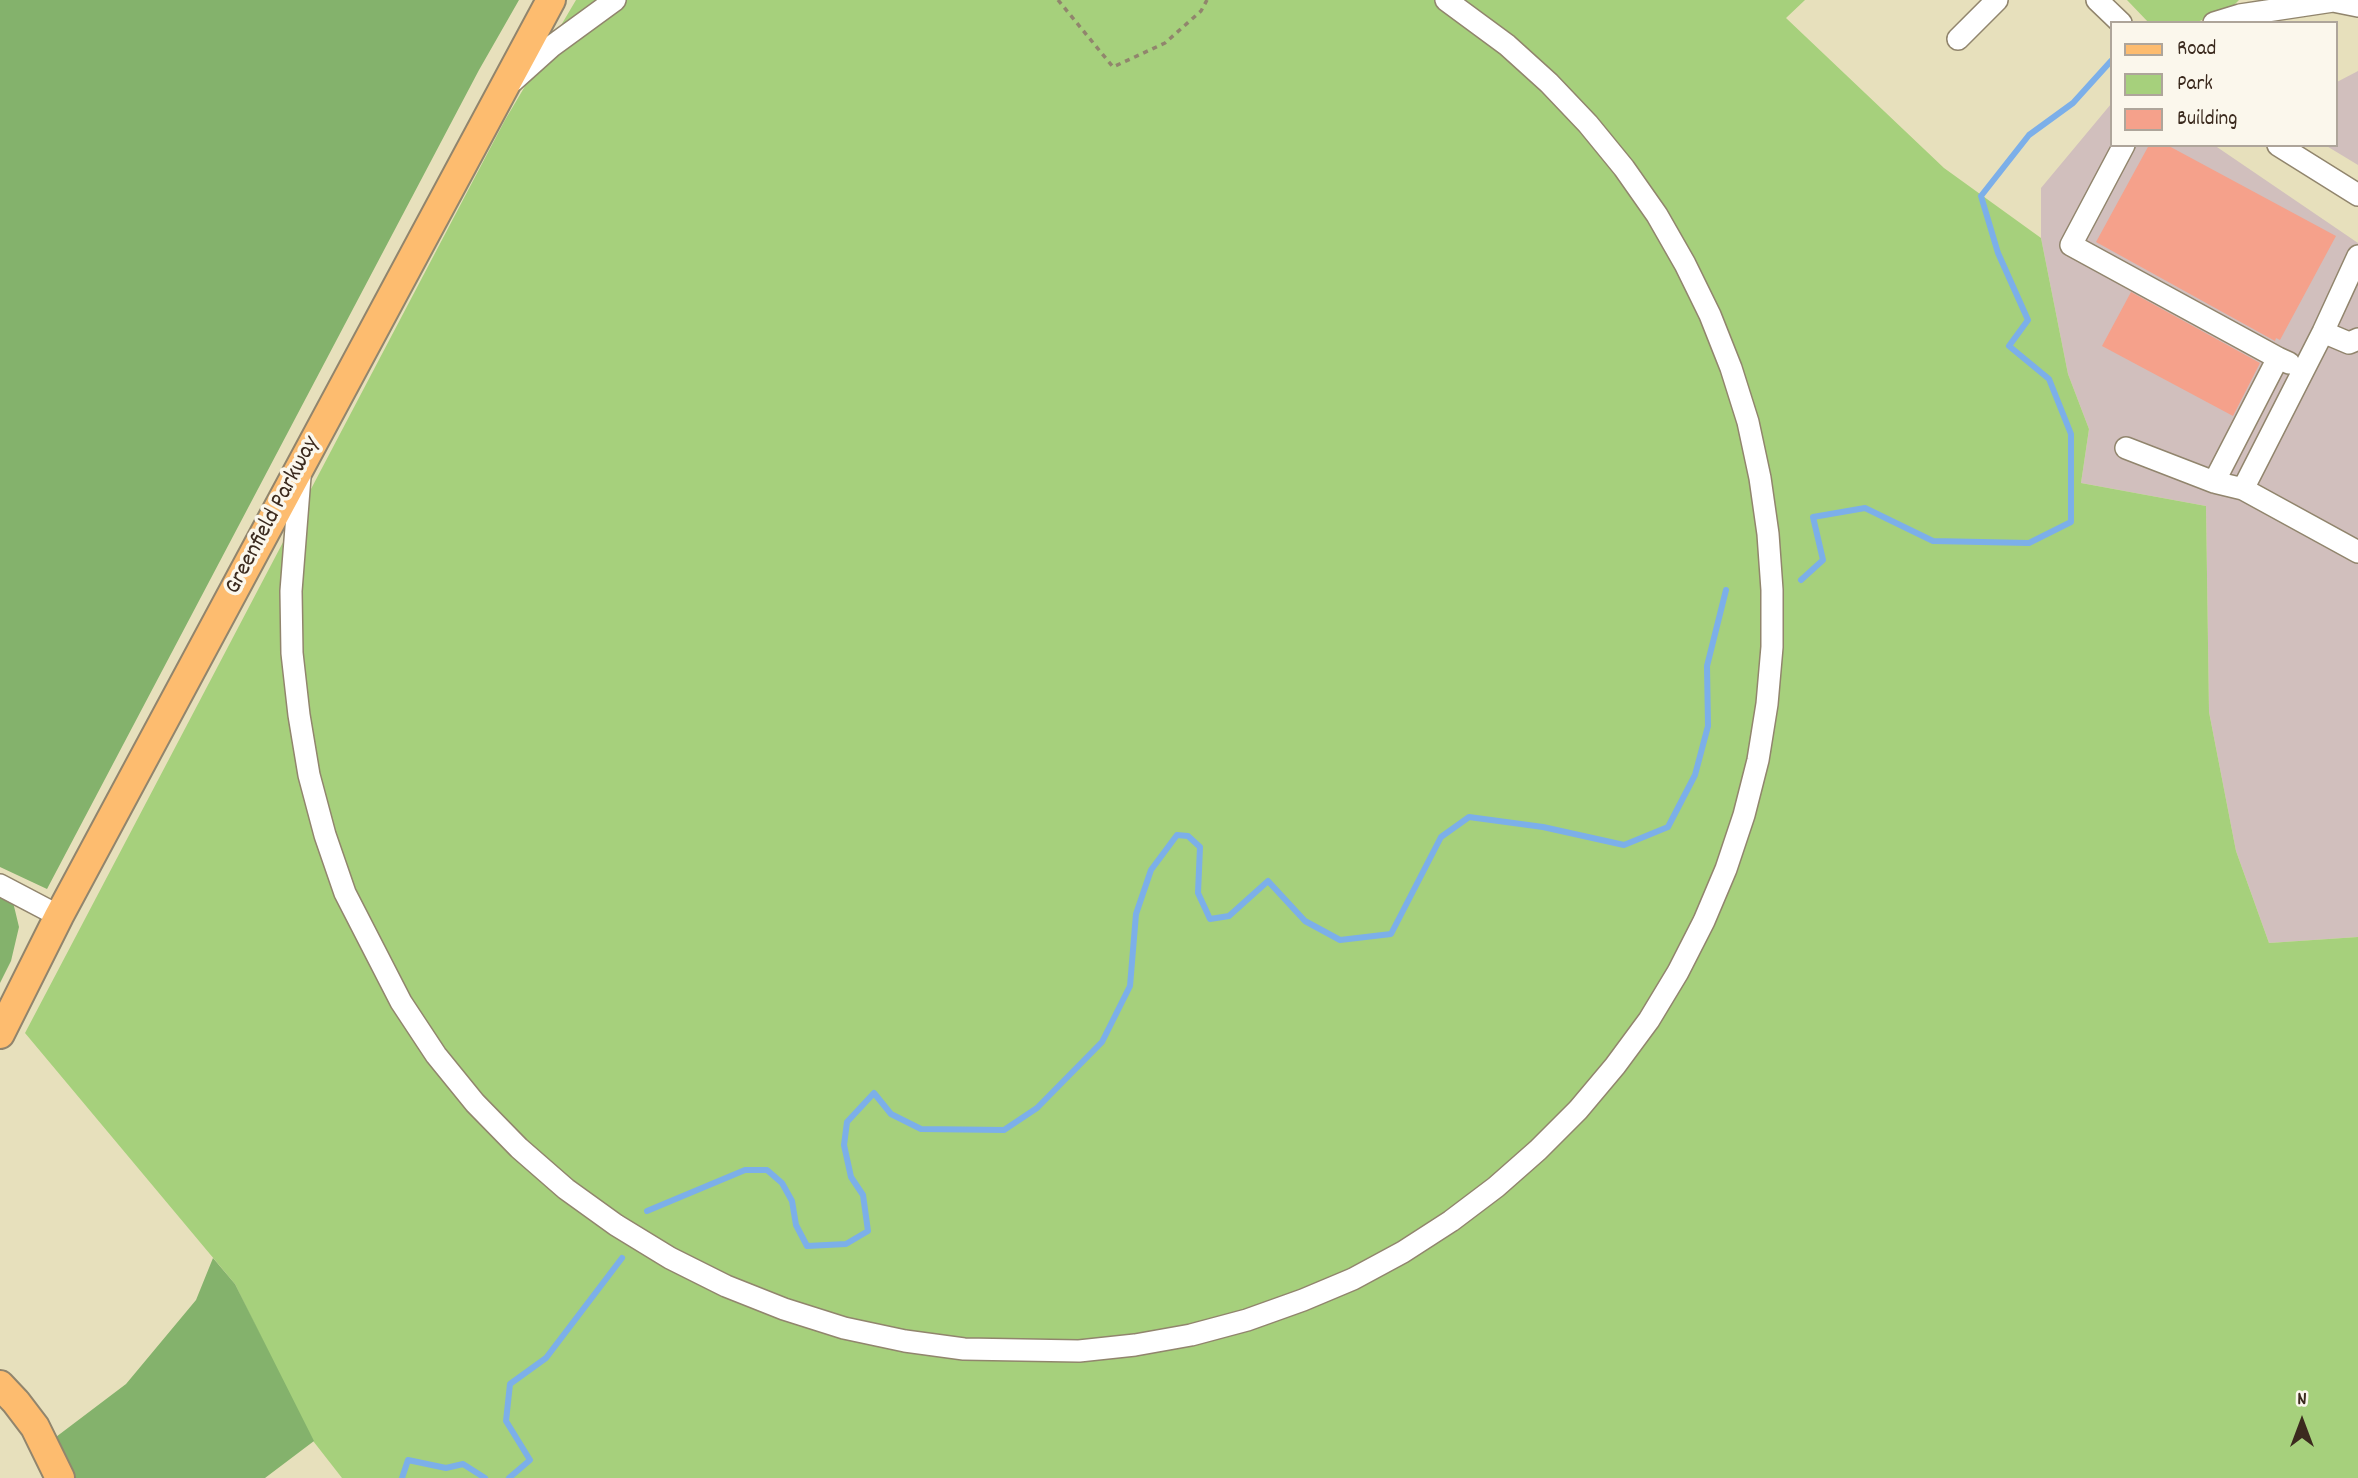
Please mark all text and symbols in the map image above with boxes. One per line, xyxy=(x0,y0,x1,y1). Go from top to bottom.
legend xyxy=(2110,21,2337,147)
text: Road xyxy=(2177,35,2216,65)
text: Park xyxy=(2177,70,2213,100)
text: Building xyxy=(2177,105,2237,135)
street label: Greenfield Parkway xyxy=(220,432,328,600)
north arrow xyxy=(2267,1387,2337,1457)
text: N xyxy=(2297,1387,2307,1414)

